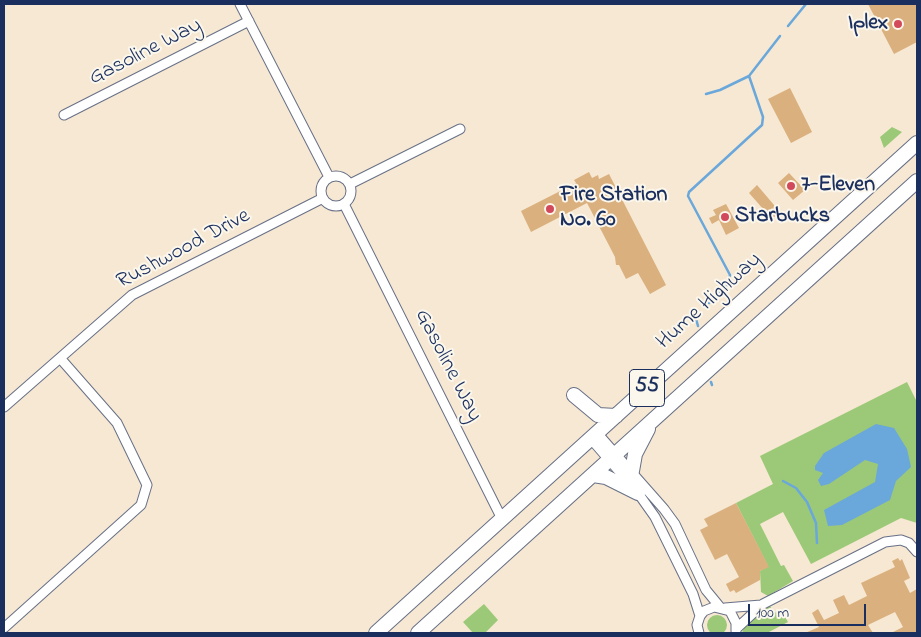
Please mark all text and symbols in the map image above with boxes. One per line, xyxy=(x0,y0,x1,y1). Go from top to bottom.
place label: Iplex xyxy=(848,11,888,37)
street label: Gasoline Way xyxy=(85,13,207,93)
marker: Iplex xyxy=(892,18,904,30)
place label: 7-Eleven xyxy=(801,173,875,199)
marker: 7-Eleven xyxy=(785,180,797,192)
place label: Fire Station No. 60 xyxy=(560,183,667,235)
marker: Fire Station No. 60 xyxy=(544,203,556,215)
street label: Rushwood Drive xyxy=(113,204,255,296)
place label: Starbucks xyxy=(735,204,830,230)
marker: Starbucks xyxy=(719,211,731,223)
street label: Hume Highway xyxy=(652,248,768,356)
street label: Gasoline Way xyxy=(407,305,487,427)
road number: 55 xyxy=(630,369,664,406)
scale bar xyxy=(751,594,868,626)
text: 100 m xyxy=(756,602,789,624)

